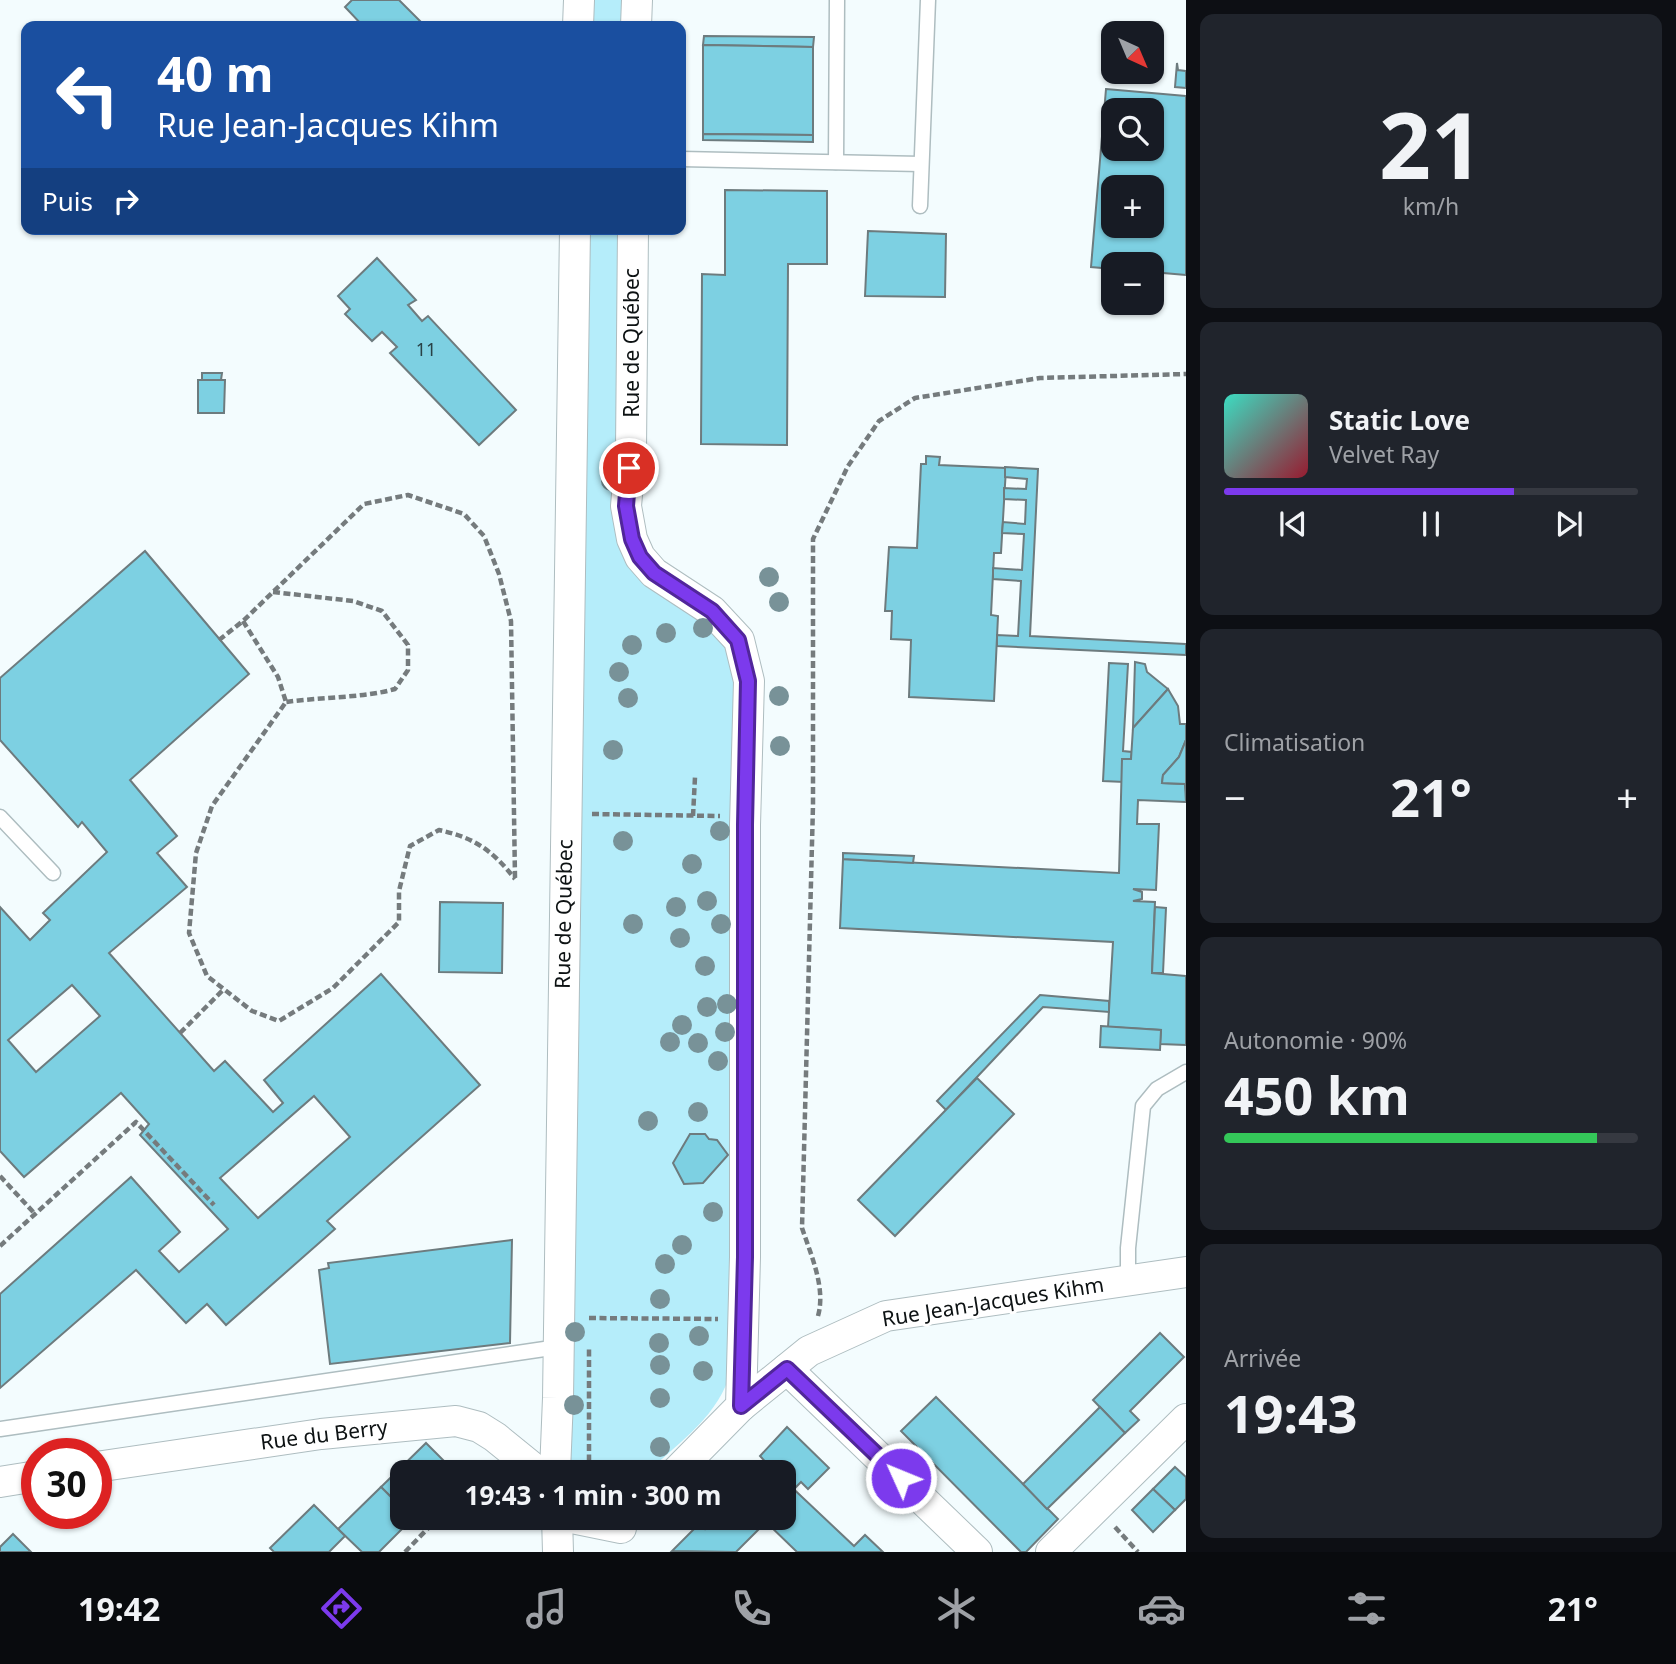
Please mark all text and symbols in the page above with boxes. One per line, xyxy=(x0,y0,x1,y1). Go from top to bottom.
north arrow xyxy=(1101,21,1164,84)
map controls xyxy=(1101,21,1164,315)
text: 40 m xyxy=(157,40,274,106)
icon: left xyxy=(42,49,133,140)
text: 21 xyxy=(1379,82,1483,206)
button: search xyxy=(1101,98,1164,161)
text: Rue Jean-Jacques Kihm xyxy=(157,103,499,146)
button: + xyxy=(1101,175,1164,238)
icon: right xyxy=(107,182,145,220)
text: Puis xyxy=(42,183,93,219)
text: km/h xyxy=(1403,190,1459,222)
button: − xyxy=(1101,252,1164,315)
street label: Rue de Québec xyxy=(617,268,645,418)
house number: 11 xyxy=(416,337,436,361)
text: Static Love xyxy=(1329,402,1470,438)
pin xyxy=(599,438,659,498)
text: Velvet Ray xyxy=(1329,438,1439,470)
icon: arrive xyxy=(610,449,648,487)
icon: previous xyxy=(1274,505,1312,543)
icon: pause xyxy=(1412,505,1450,543)
icon: next xyxy=(1550,505,1588,543)
text: Climatisation xyxy=(1224,726,1365,758)
text: 21° xyxy=(1390,761,1472,832)
text: − xyxy=(1224,771,1246,823)
text: + xyxy=(1616,771,1638,823)
street label: Rue de Québec xyxy=(548,839,578,989)
text: Autonomie · 90% xyxy=(1224,1024,1407,1056)
text: 450 km xyxy=(1224,1059,1410,1130)
street label: Rue Jean-Jacques Kihm xyxy=(880,1270,1106,1332)
text: Arrivée xyxy=(1224,1342,1301,1374)
text: 19:43 xyxy=(1224,1377,1358,1448)
street label: Rue du Berry xyxy=(259,1412,390,1456)
speed limit sign: 30 xyxy=(21,1438,112,1529)
position arrow xyxy=(864,1441,938,1515)
text: 19:43 · 1 min · 300 m xyxy=(465,1477,721,1513)
icon: directions xyxy=(317,1584,366,1633)
icon: music xyxy=(522,1584,571,1633)
icon: phone xyxy=(727,1584,776,1633)
icon: climate xyxy=(932,1584,981,1633)
icon: car xyxy=(1137,1584,1186,1633)
icon: filters xyxy=(1342,1584,1391,1633)
text: 19:42 xyxy=(78,1587,160,1630)
text: 21° xyxy=(1548,1587,1598,1630)

